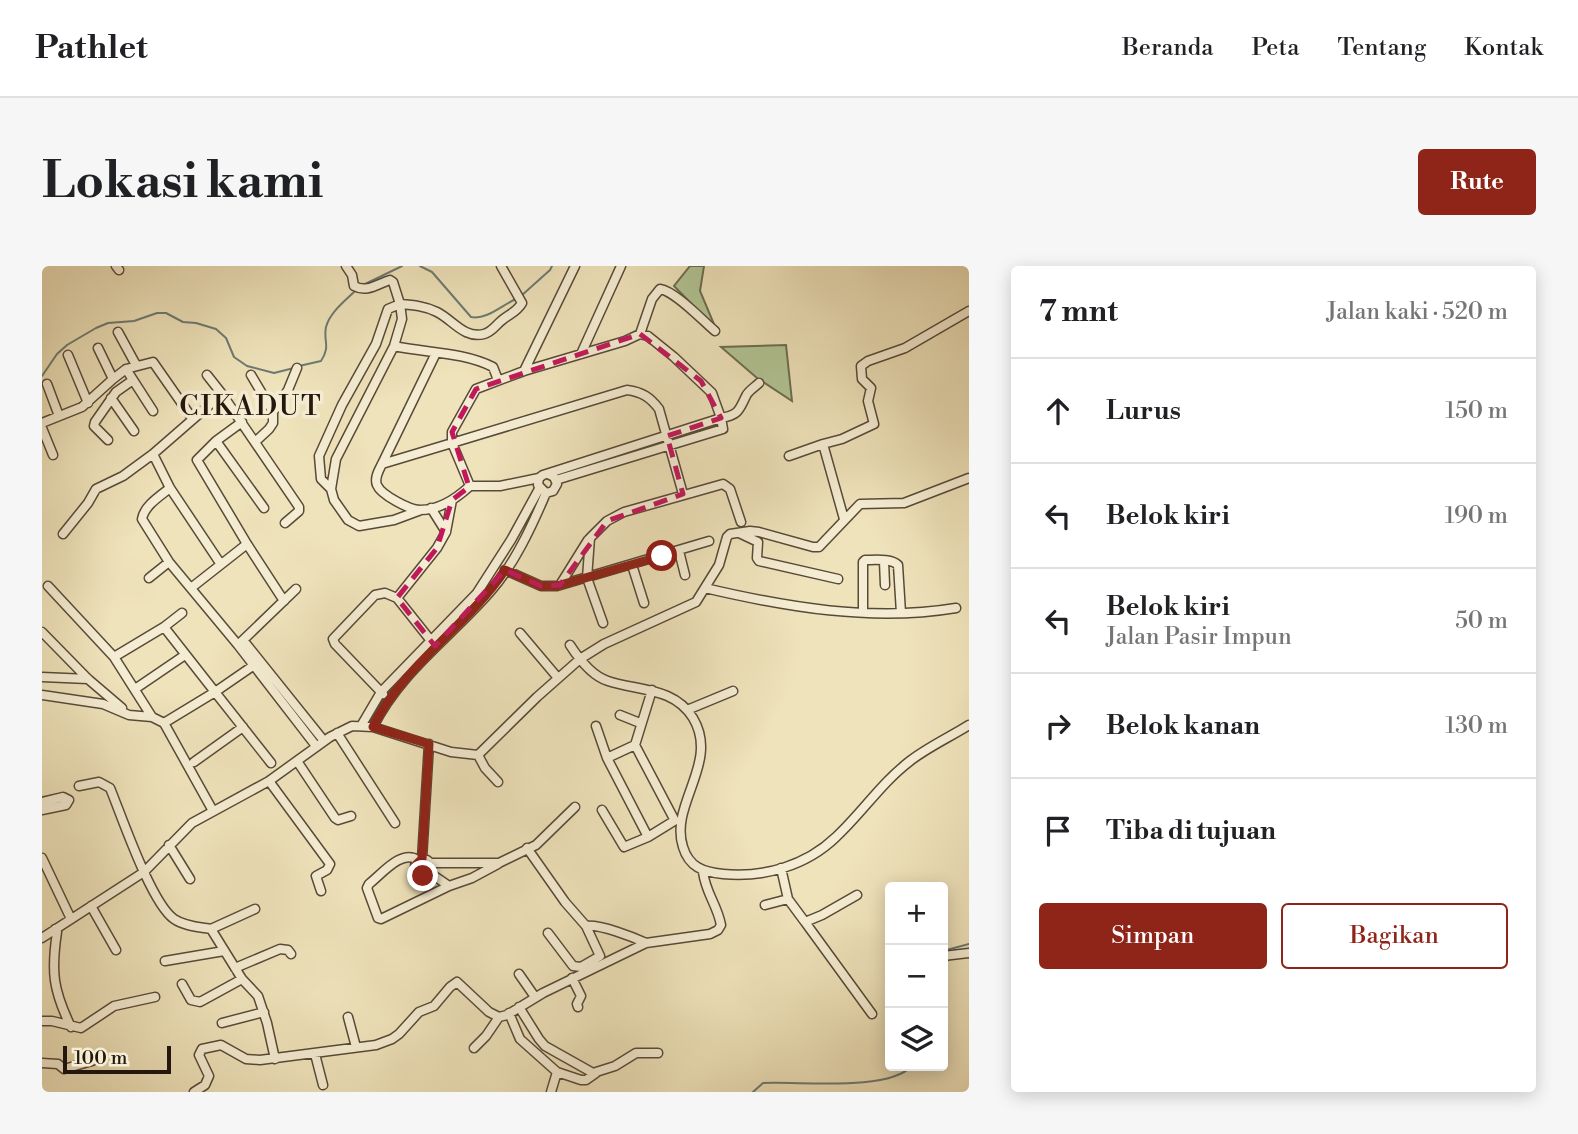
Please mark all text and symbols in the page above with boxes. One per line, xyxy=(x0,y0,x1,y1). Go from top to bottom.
text: Pathlet xyxy=(35,28,148,69)
text: Beranda xyxy=(1122,33,1213,63)
text: Peta xyxy=(1251,33,1299,63)
text: Tentang xyxy=(1337,33,1426,63)
text: Kontak xyxy=(1464,33,1543,63)
button: Rute xyxy=(1418,149,1536,215)
text: Lokasi kami xyxy=(42,152,324,213)
text: 7 mnt xyxy=(1039,293,1118,331)
text: Jalan kaki · 520 m xyxy=(1327,298,1508,326)
district label: CIKADUT xyxy=(179,389,323,424)
icon: ahead xyxy=(1039,392,1077,430)
text: Lurus xyxy=(1106,395,1181,427)
text: 150 m xyxy=(1445,397,1508,425)
icon: left xyxy=(1039,497,1077,535)
text: Belok kiri xyxy=(1106,500,1230,532)
text: 190 m xyxy=(1445,502,1508,530)
route start xyxy=(646,540,677,571)
text: Belok kiri xyxy=(1106,591,1230,623)
icon: left xyxy=(1039,602,1077,640)
text: 50 m xyxy=(1455,607,1508,635)
text: Jalan Pasir Impun xyxy=(1106,623,1292,651)
icon: right xyxy=(1039,707,1077,745)
text: Belok kanan xyxy=(1106,710,1260,742)
text: 130 m xyxy=(1445,712,1508,740)
icon: arrive xyxy=(1039,812,1077,850)
text: Tiba di tujuan xyxy=(1106,815,1276,847)
route end xyxy=(407,860,438,891)
map controls xyxy=(885,882,948,1071)
button: + xyxy=(885,882,948,945)
button: Simpan xyxy=(1039,903,1267,969)
button: Bagikan xyxy=(1281,903,1508,969)
button: − xyxy=(885,945,948,1008)
button: layers xyxy=(885,1008,948,1071)
scale bar xyxy=(63,1043,172,1075)
text: 100 m xyxy=(74,1046,127,1070)

